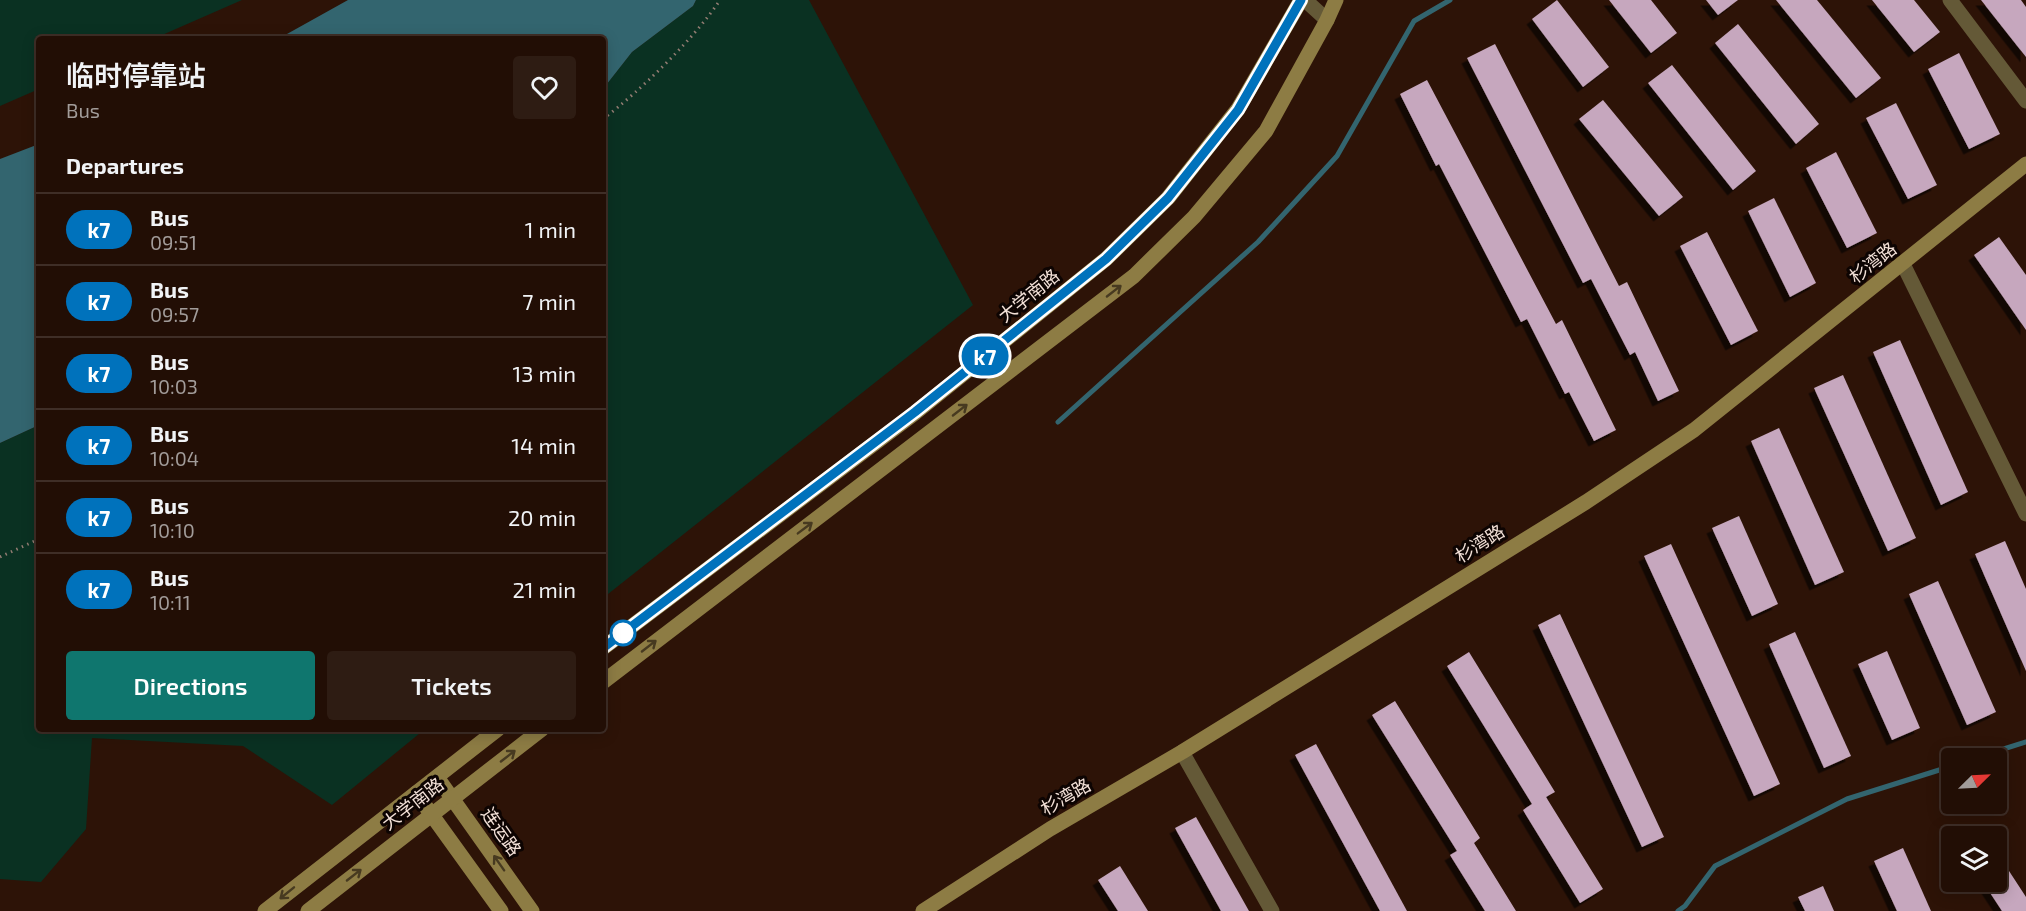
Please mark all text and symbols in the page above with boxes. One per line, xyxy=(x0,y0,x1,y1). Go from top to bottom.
button: heart xyxy=(513,56,576,119)
text: 临时停靠站 xyxy=(66,58,206,92)
text: Bus xyxy=(66,98,100,122)
text: Departures xyxy=(66,152,184,178)
text: Bus xyxy=(150,204,189,230)
text: 1 min xyxy=(525,216,576,242)
text: k7 xyxy=(88,217,110,242)
text: 09:51 xyxy=(150,230,197,254)
street label: 杉湾路 xyxy=(1844,237,1900,288)
street label: 大学南路 xyxy=(993,264,1063,326)
text: Bus xyxy=(150,276,189,302)
one-way arrow xyxy=(1106,285,1122,298)
text: 7 min xyxy=(522,288,576,314)
text: k7 xyxy=(88,289,110,314)
text: 09:57 xyxy=(150,302,199,326)
line badge: k7 xyxy=(958,336,1012,376)
text: k7 xyxy=(974,344,996,369)
text: Bus xyxy=(150,348,189,374)
text: 13 min xyxy=(513,360,576,386)
text: k7 xyxy=(88,361,110,386)
text: 10:03 xyxy=(150,374,198,398)
one-way arrow xyxy=(951,404,967,417)
text: Bus xyxy=(150,420,189,446)
text: 14 min xyxy=(511,432,576,458)
text: k7 xyxy=(88,433,110,458)
text: 10:04 xyxy=(150,446,199,470)
text: Bus xyxy=(150,492,189,518)
text: 20 min xyxy=(508,504,576,530)
text: k7 xyxy=(88,505,110,530)
text: 10:10 xyxy=(150,518,195,542)
street label: 杉湾路 xyxy=(1451,520,1508,567)
one-way arrow xyxy=(796,522,812,535)
text: Bus xyxy=(150,564,189,590)
text: 21 min xyxy=(512,576,576,602)
text: k7 xyxy=(88,577,110,602)
text: 10:11 xyxy=(150,590,191,614)
unlabelled marker xyxy=(610,620,636,646)
one-way arrow xyxy=(641,640,657,653)
button: Directions xyxy=(66,651,315,720)
button: Tickets xyxy=(327,651,576,720)
north arrow xyxy=(1941,748,2007,814)
map controls xyxy=(1941,748,2007,892)
one-way arrow xyxy=(500,749,516,762)
street label: 大学南路 xyxy=(377,772,448,834)
street label: 杉湾路 xyxy=(1037,773,1094,819)
street label: 连运路 xyxy=(477,803,526,860)
button: layers xyxy=(1941,826,2007,892)
one-way arrow xyxy=(493,856,505,872)
one-way arrow xyxy=(346,869,362,882)
one-way arrow xyxy=(279,886,295,899)

